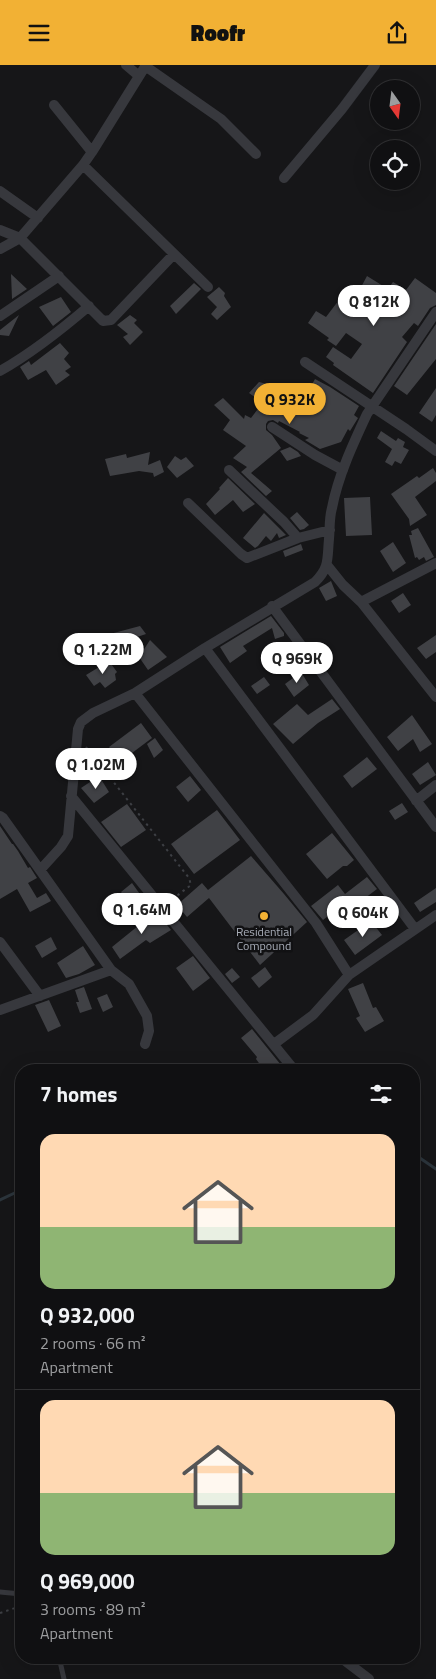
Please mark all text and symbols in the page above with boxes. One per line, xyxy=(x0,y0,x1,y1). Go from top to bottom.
text: Roofr xyxy=(191,16,245,50)
icon: menu xyxy=(25,19,53,47)
icon: share xyxy=(383,19,411,47)
north arrow xyxy=(370,80,420,130)
map controls xyxy=(370,80,420,190)
button: locate xyxy=(370,140,420,190)
pin: Q 812K xyxy=(333,285,415,327)
text: Q 812K xyxy=(349,289,399,313)
pin: Q 932K xyxy=(249,383,331,425)
text: Q 932K xyxy=(265,387,315,411)
pin: Q 1.22M xyxy=(57,633,149,675)
text: Q 1.22M xyxy=(74,637,132,661)
pin: Q 969K xyxy=(256,641,338,684)
text: Q 969K xyxy=(272,646,322,670)
pin: Q 1.02M xyxy=(50,747,142,790)
text: Q 1.02M xyxy=(67,752,125,776)
pin: Q 1.64M xyxy=(96,893,188,935)
pin: Q 604K xyxy=(322,895,404,938)
text: Q 1.64M xyxy=(113,897,171,921)
text: Q 604K xyxy=(338,900,388,924)
marker: Residential Compound xyxy=(258,910,270,922)
place label: Residential Compound xyxy=(236,922,292,955)
text: 7 homes xyxy=(40,1078,117,1110)
icon: filters xyxy=(367,1080,395,1108)
icon: home xyxy=(173,1167,263,1257)
text: Q 932,000 xyxy=(40,1299,134,1331)
text: 2 rooms · 66 m² xyxy=(40,1331,145,1355)
text: Apartment xyxy=(40,1355,113,1379)
icon: home xyxy=(173,1432,263,1522)
text: Q 969,000 xyxy=(40,1565,134,1597)
text: 3 rooms · 89 m² xyxy=(40,1597,145,1621)
text: Apartment xyxy=(40,1621,113,1645)

